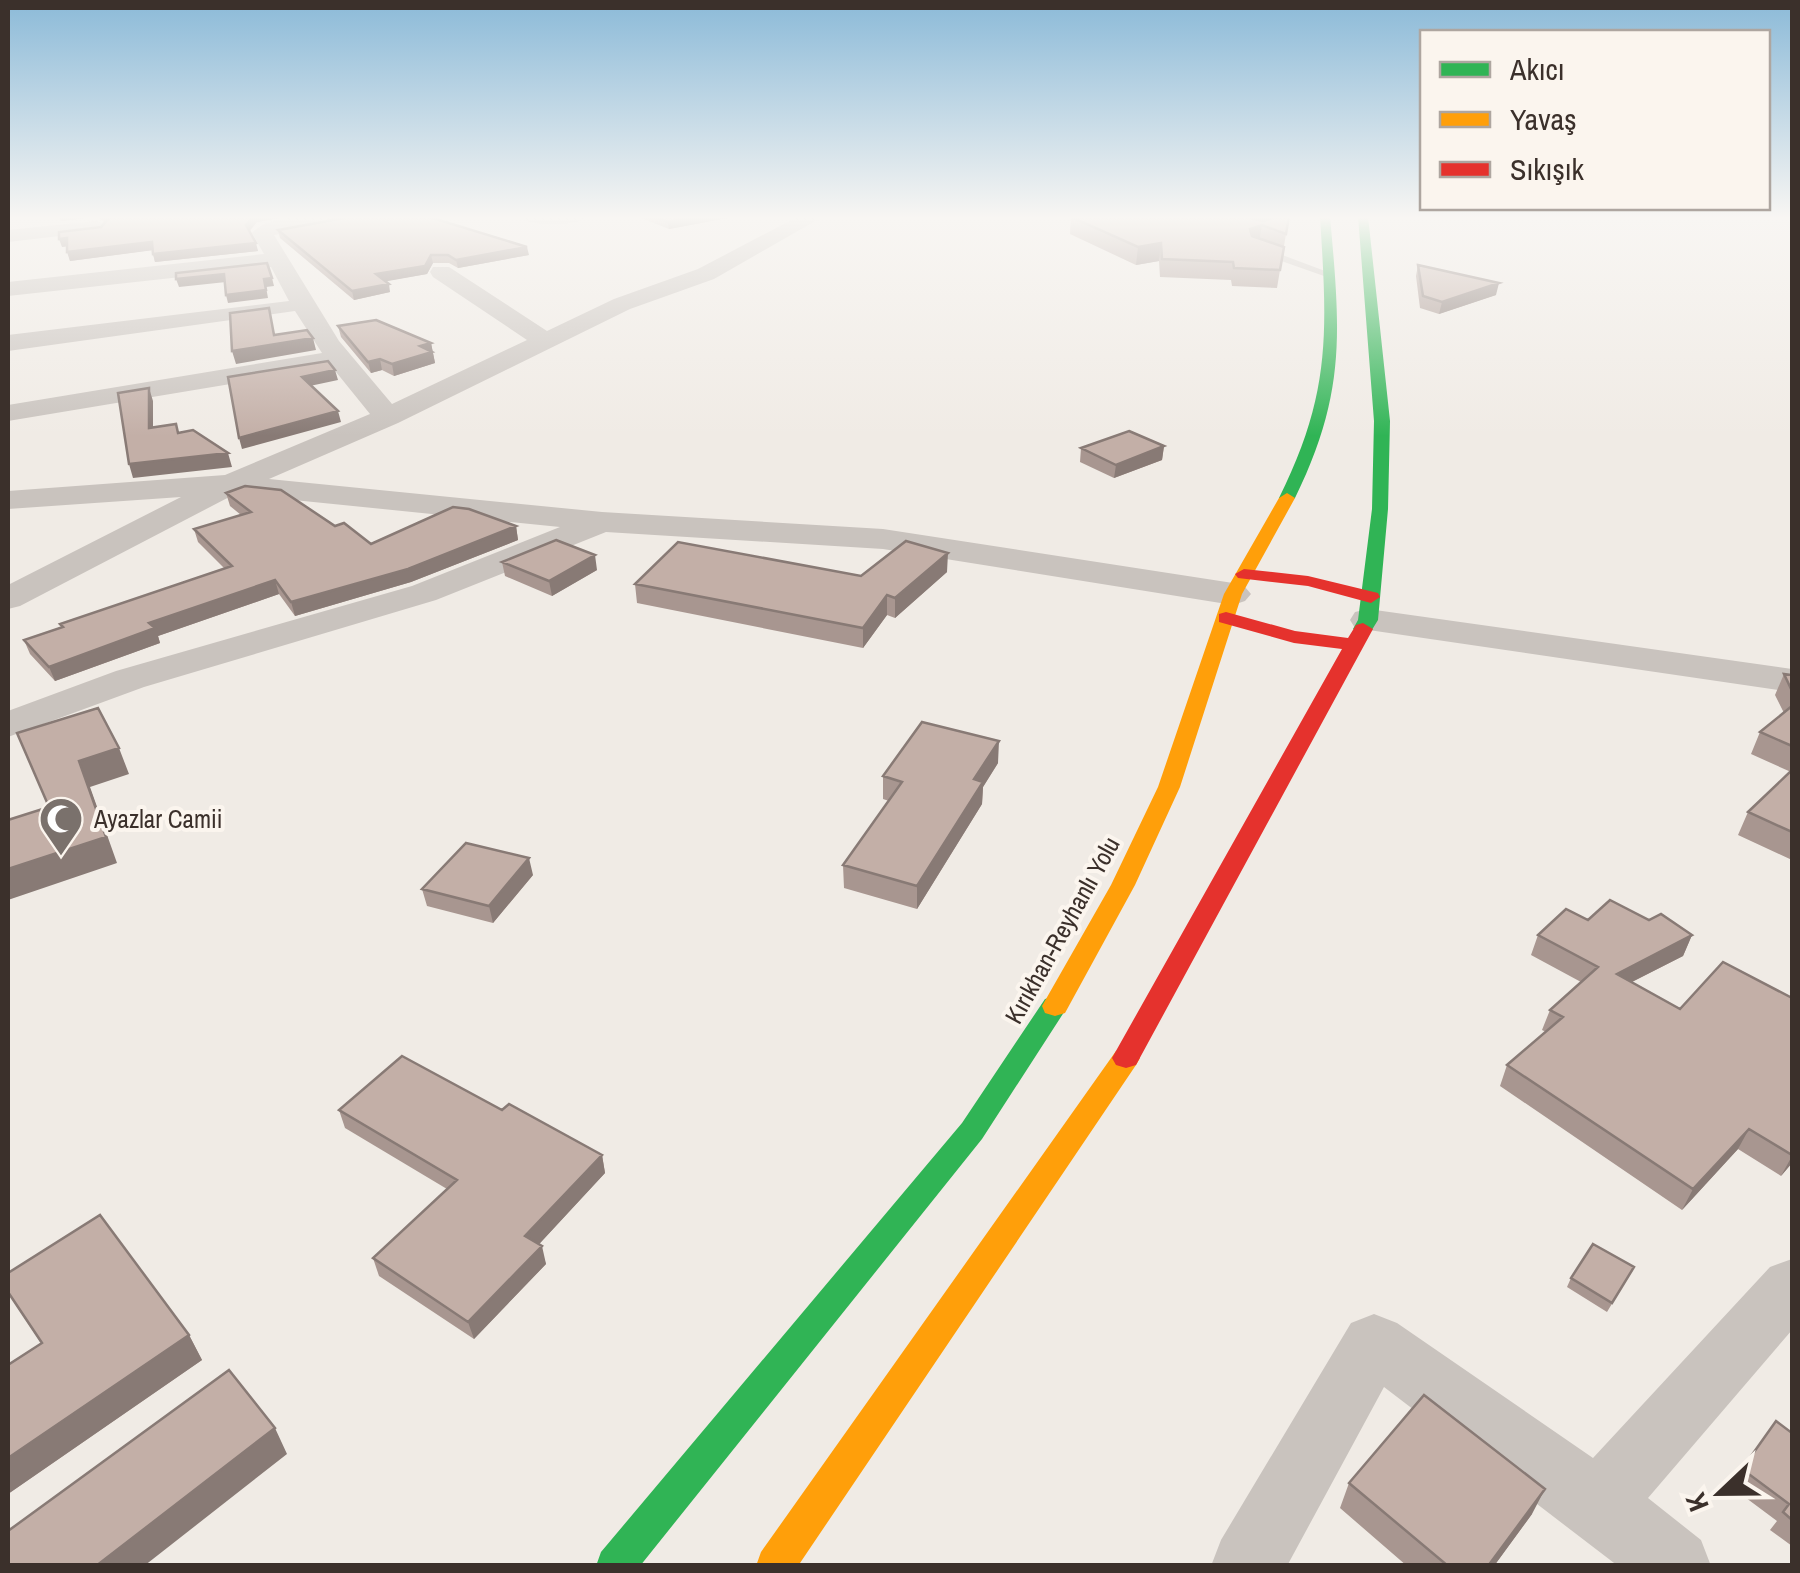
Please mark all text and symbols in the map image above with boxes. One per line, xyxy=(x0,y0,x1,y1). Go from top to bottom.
legend xyxy=(1420,30,1770,210)
text: Akıcı xyxy=(1509,49,1565,89)
text: Yavaş xyxy=(1510,99,1577,139)
text: Sıkışık xyxy=(1510,149,1585,189)
mosque icon: Ayazlar Camii xyxy=(38,796,84,857)
place label: Ayazlar Camii xyxy=(93,802,222,836)
street label: Kırıkhan-Reyhanlı Yolu xyxy=(997,830,1127,1030)
north arrow xyxy=(1670,1443,1770,1543)
text: K xyxy=(1676,1487,1718,1517)

